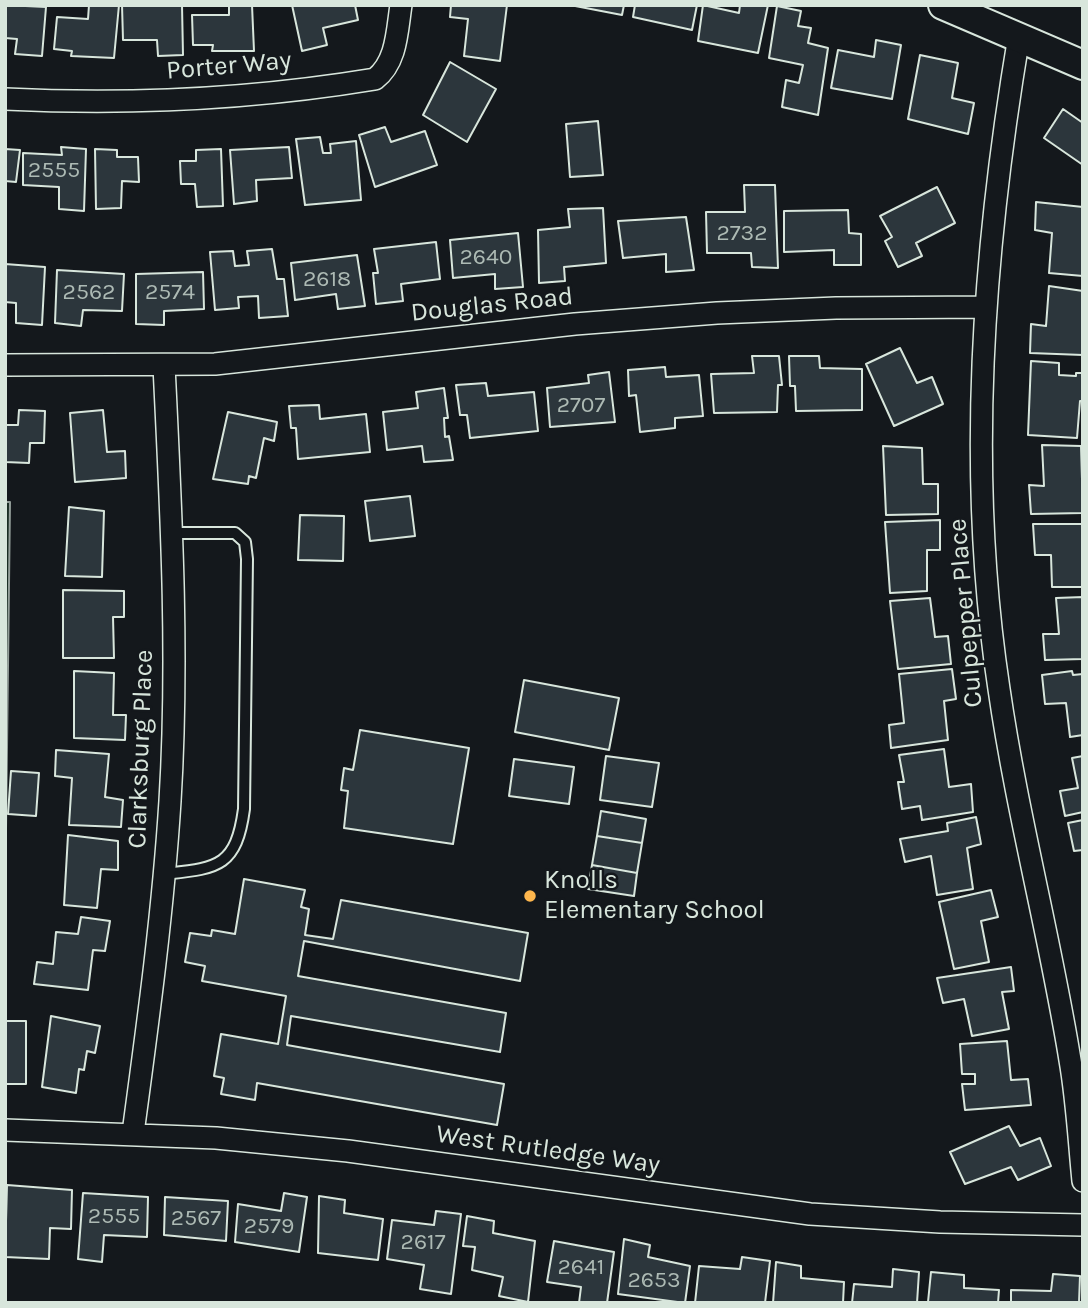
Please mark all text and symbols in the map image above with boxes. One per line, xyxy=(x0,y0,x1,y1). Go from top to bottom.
street label: Porter Way xyxy=(165,45,293,87)
house number: 2555 xyxy=(28,156,80,184)
house number: 2732 xyxy=(716,219,768,247)
house number: 2640 xyxy=(460,243,512,271)
house number: 2618 xyxy=(303,265,351,293)
house number: 2562 xyxy=(63,278,115,306)
house number: 2574 xyxy=(145,278,195,306)
street label: Douglas Road xyxy=(409,281,575,329)
house number: 2707 xyxy=(557,391,605,419)
street label: Culpepper Place xyxy=(942,517,990,709)
street label: Clarksburg Place xyxy=(122,649,160,849)
place label: Knolls Elementary School xyxy=(544,865,765,926)
marker: Knolls Elementary School xyxy=(522,888,538,904)
street label: West Rutledge Way xyxy=(434,1119,662,1181)
house number: 2555 xyxy=(88,1202,140,1230)
house number: 2567 xyxy=(171,1204,221,1232)
house number: 2579 xyxy=(244,1212,294,1240)
house number: 2617 xyxy=(401,1228,445,1256)
house number: 2641 xyxy=(558,1253,604,1281)
house number: 2653 xyxy=(627,1266,681,1294)

